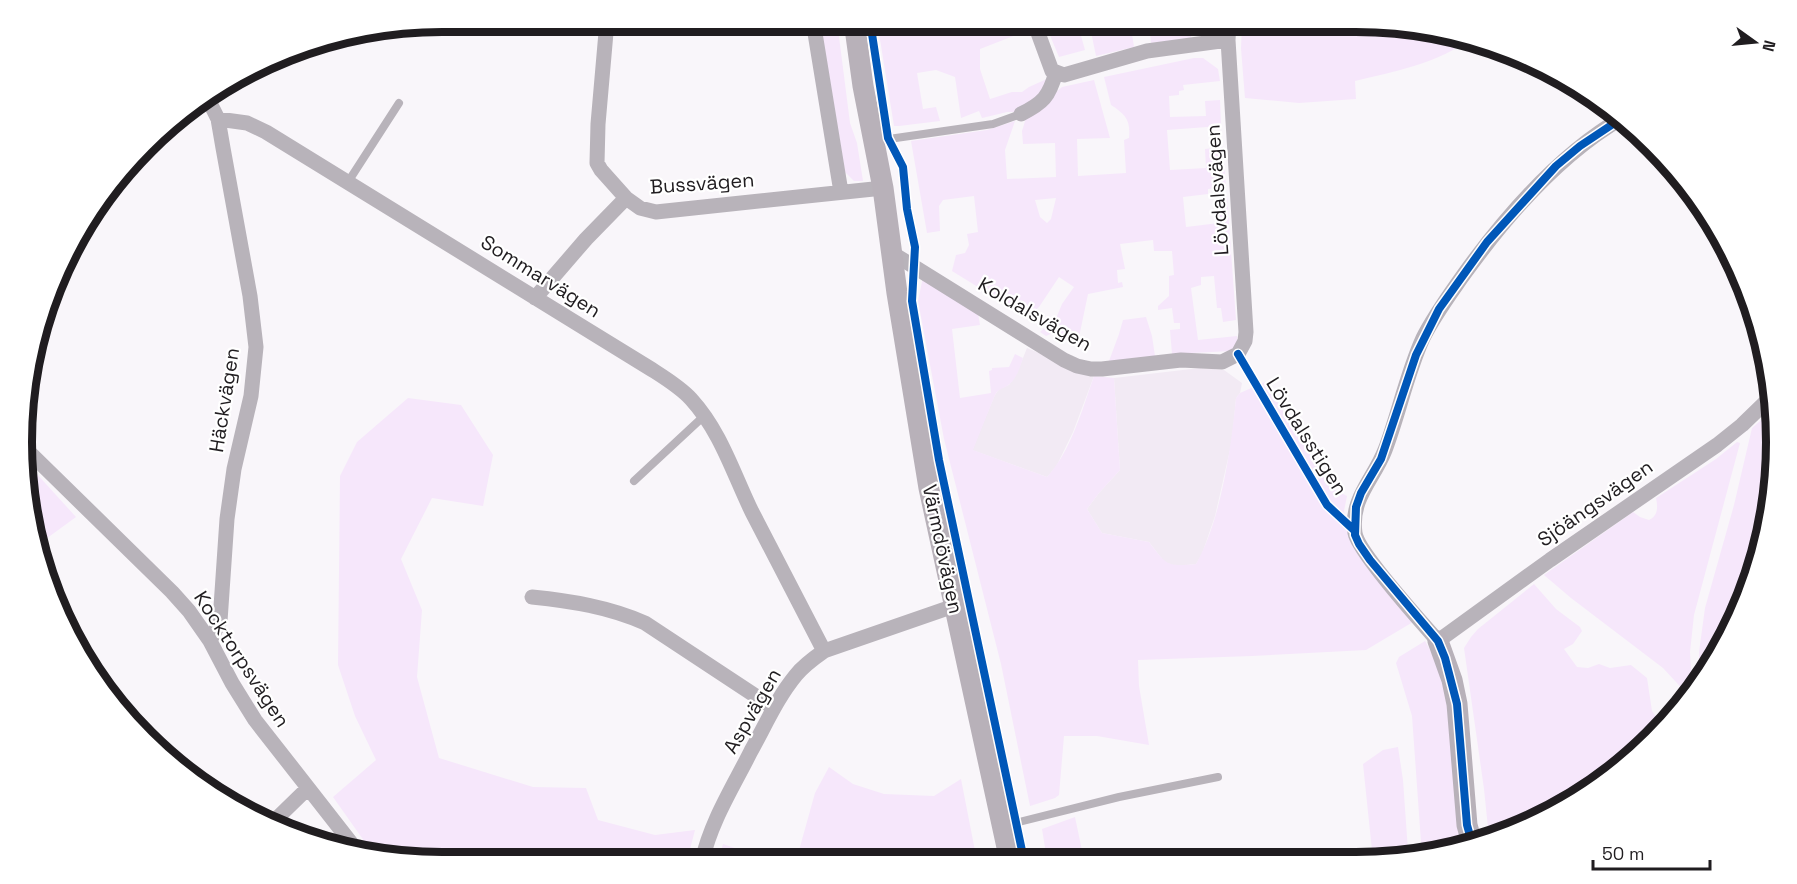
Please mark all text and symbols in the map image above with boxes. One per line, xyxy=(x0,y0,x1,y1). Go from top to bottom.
north arrow xyxy=(1725,12,1785,72)
text: N xyxy=(1757,38,1781,54)
street label: Lövdalsvägen xyxy=(1199,124,1235,256)
street label: Bussvägen xyxy=(649,166,755,200)
street label: Sommarvägen xyxy=(476,229,606,323)
street label: Koldalsvägen xyxy=(973,271,1097,357)
street label: Häckvägen xyxy=(203,346,245,454)
street label: Lövdalsstigen xyxy=(1260,372,1354,500)
street label: Sjöängsvägen xyxy=(1532,454,1658,552)
street label: Värmdövägen xyxy=(917,482,969,616)
street label: Kocktorpsvägen xyxy=(188,586,296,732)
street label: Aspvägen xyxy=(717,664,787,758)
scale bar xyxy=(1593,833,1710,871)
text: 50 m xyxy=(1602,842,1644,865)

